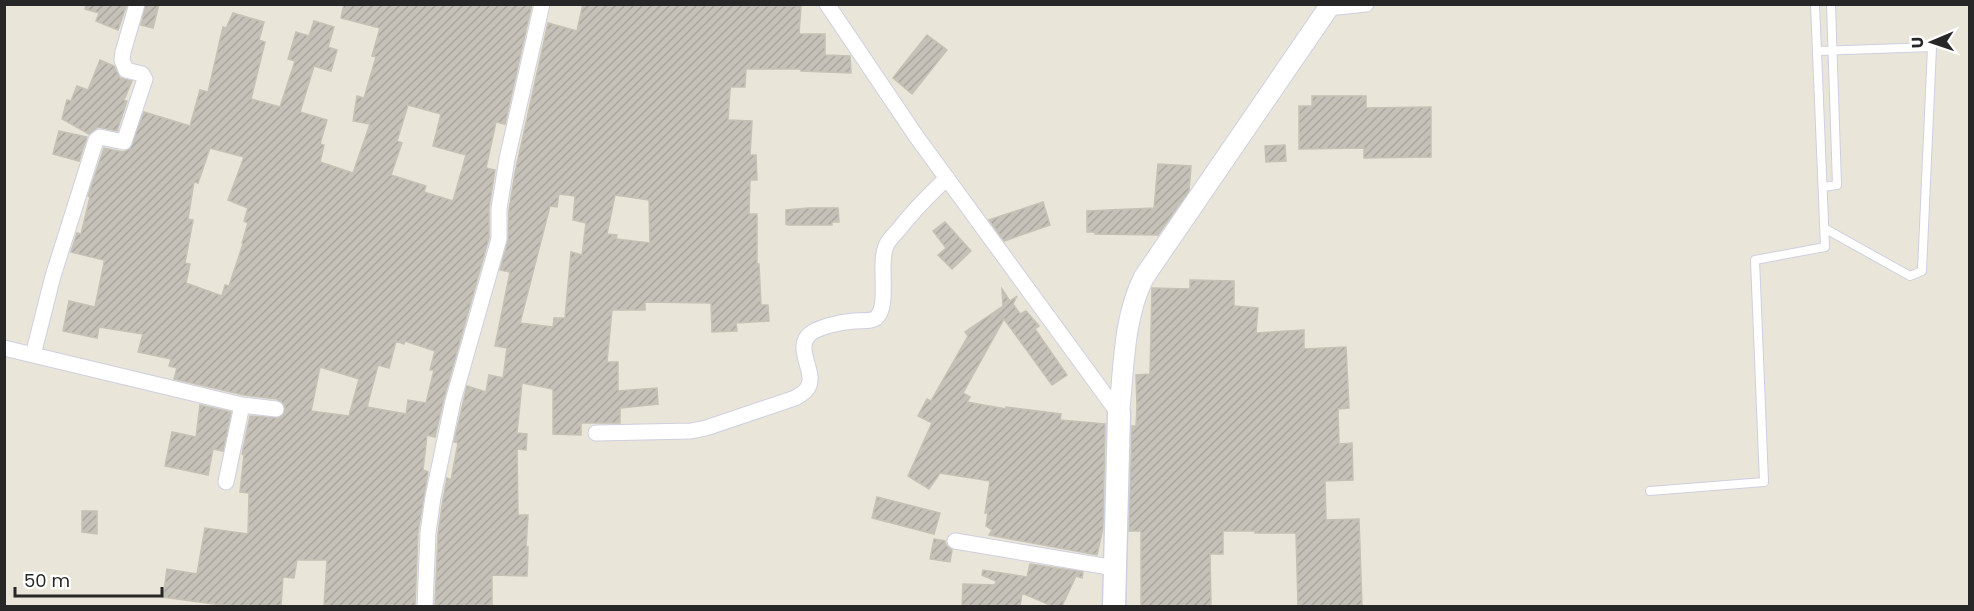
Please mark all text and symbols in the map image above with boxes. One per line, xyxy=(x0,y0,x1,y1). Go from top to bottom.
north arrow xyxy=(1902,12,1962,72)
text: U xyxy=(1906,36,1929,49)
scale bar xyxy=(15,560,162,598)
text: 50 m xyxy=(24,568,70,593)

